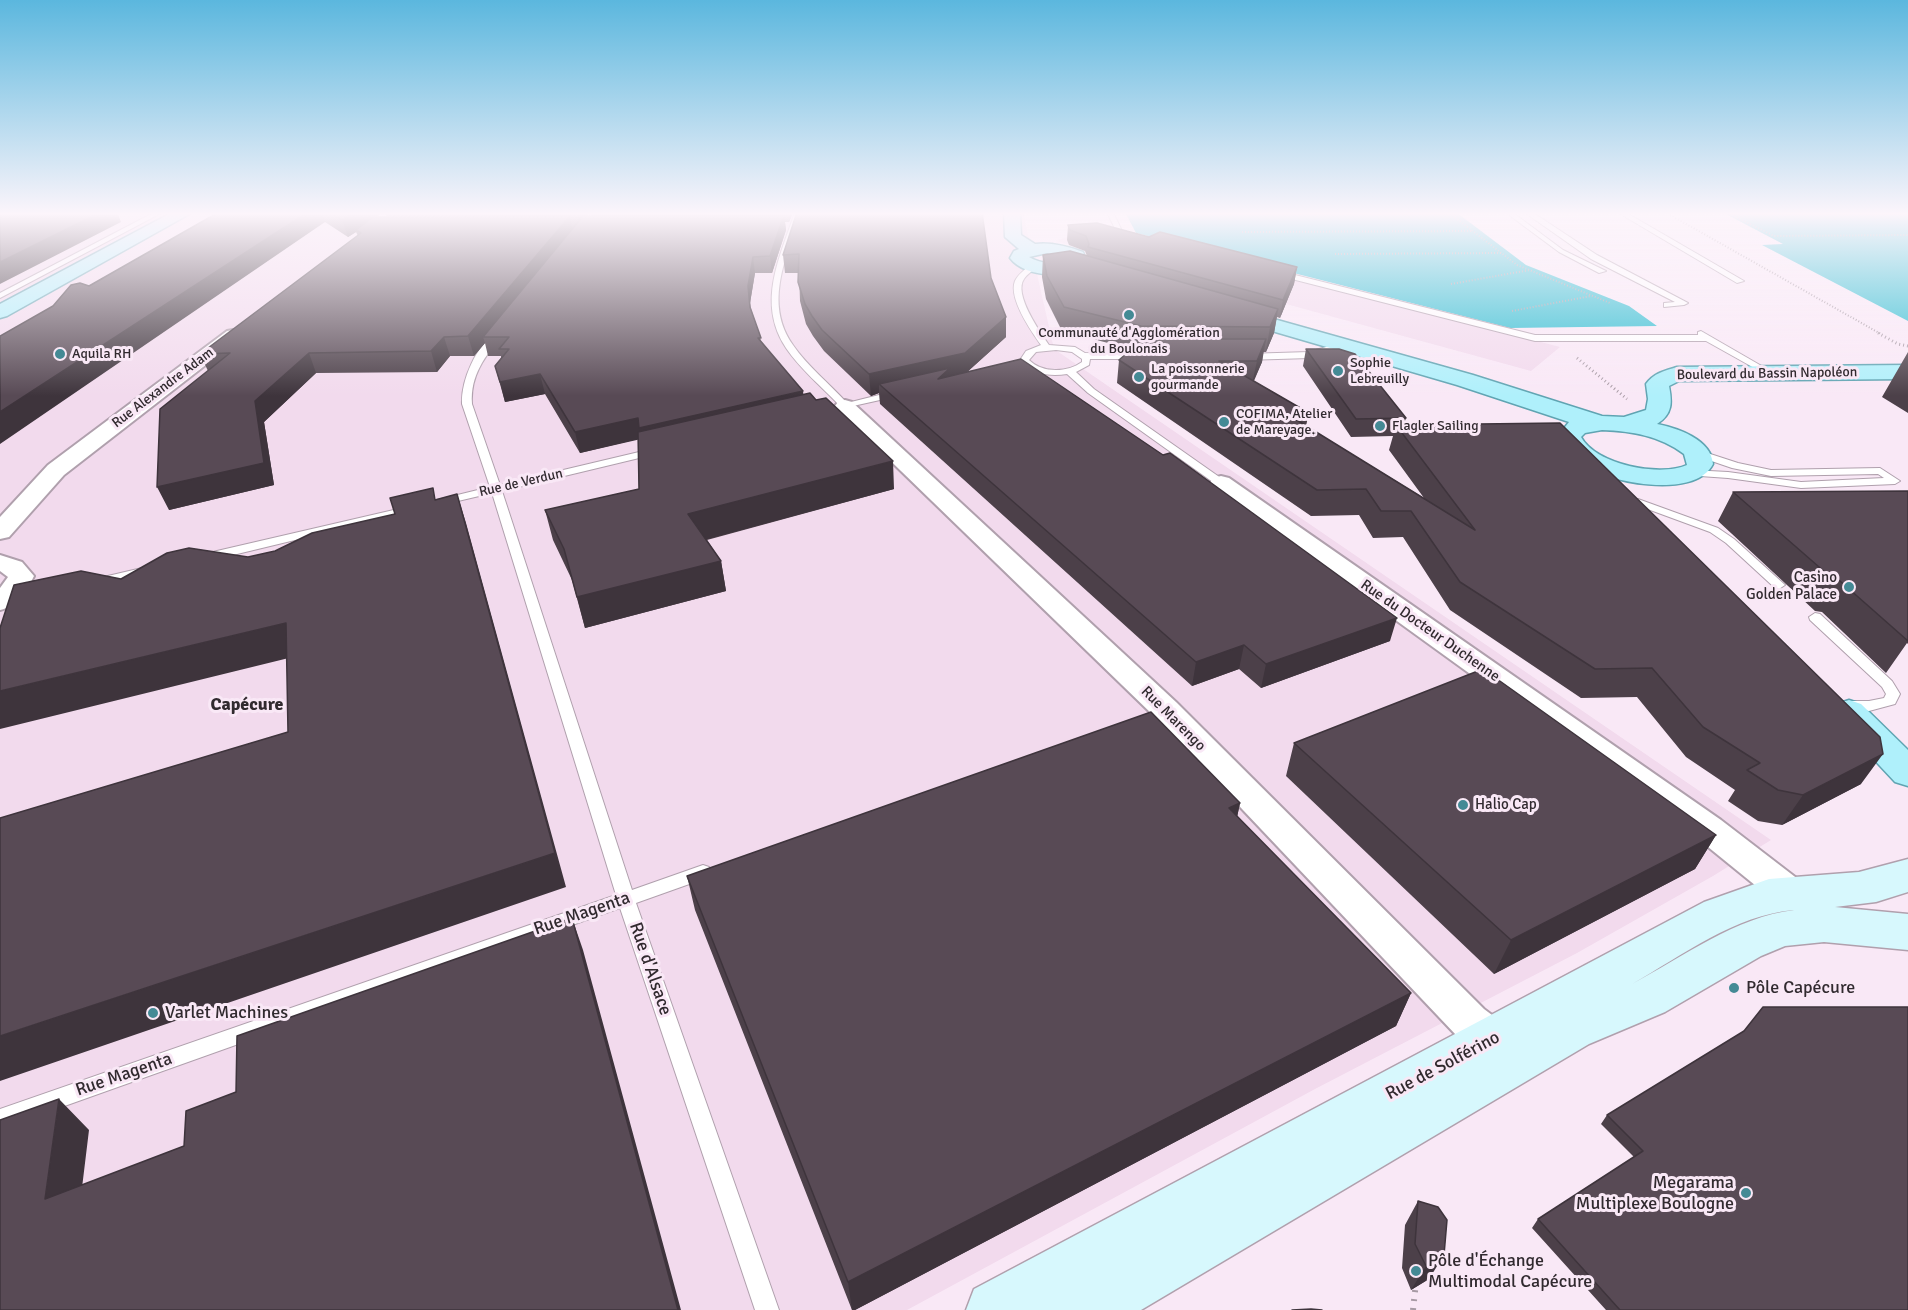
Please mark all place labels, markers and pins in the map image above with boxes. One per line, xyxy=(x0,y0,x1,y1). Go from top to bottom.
marker: Communauté d'Agglomération du Boulonais xyxy=(1122,308,1136,322)
place label: Communauté d'Agglomération du Boulonais xyxy=(1038,325,1220,358)
place label: Aquila RH xyxy=(72,346,131,362)
marker: Aquila RH xyxy=(53,347,67,361)
place label: Sophie Lebreuilly xyxy=(1350,355,1409,388)
place label: La poissonnerie gourmande xyxy=(1151,361,1245,394)
marker: Sophie Lebreuilly xyxy=(1331,364,1345,378)
marker: La poissonnerie gourmande xyxy=(1132,370,1146,384)
place label: COFIMA, Atelier de Mareyage. xyxy=(1236,406,1332,438)
marker: COFIMA, Atelier de Mareyage. xyxy=(1217,415,1231,429)
place label: Flagler Sailing xyxy=(1392,418,1479,434)
marker: Flagler Sailing xyxy=(1373,419,1387,433)
place label: Casino Golden Palace xyxy=(1746,569,1837,604)
marker: Casino Golden Palace xyxy=(1842,580,1856,594)
place label: Halio Cap xyxy=(1475,796,1537,814)
marker: Halio Cap xyxy=(1456,798,1470,812)
place label: Pôle Capécure xyxy=(1746,977,1855,999)
marker: Pôle Capécure xyxy=(1727,981,1741,995)
place label: Varlet Machines xyxy=(165,1002,288,1024)
marker: Varlet Machines xyxy=(146,1006,160,1020)
place label: Megarama Multiplexe Boulogne xyxy=(1576,1172,1734,1214)
marker: Megarama Multiplexe Boulogne xyxy=(1739,1186,1753,1200)
place label: Pôle d'Échange Multimodal Capécure xyxy=(1428,1250,1592,1292)
marker: Pôle d'Échange Multimodal Capécure xyxy=(1409,1264,1423,1278)

